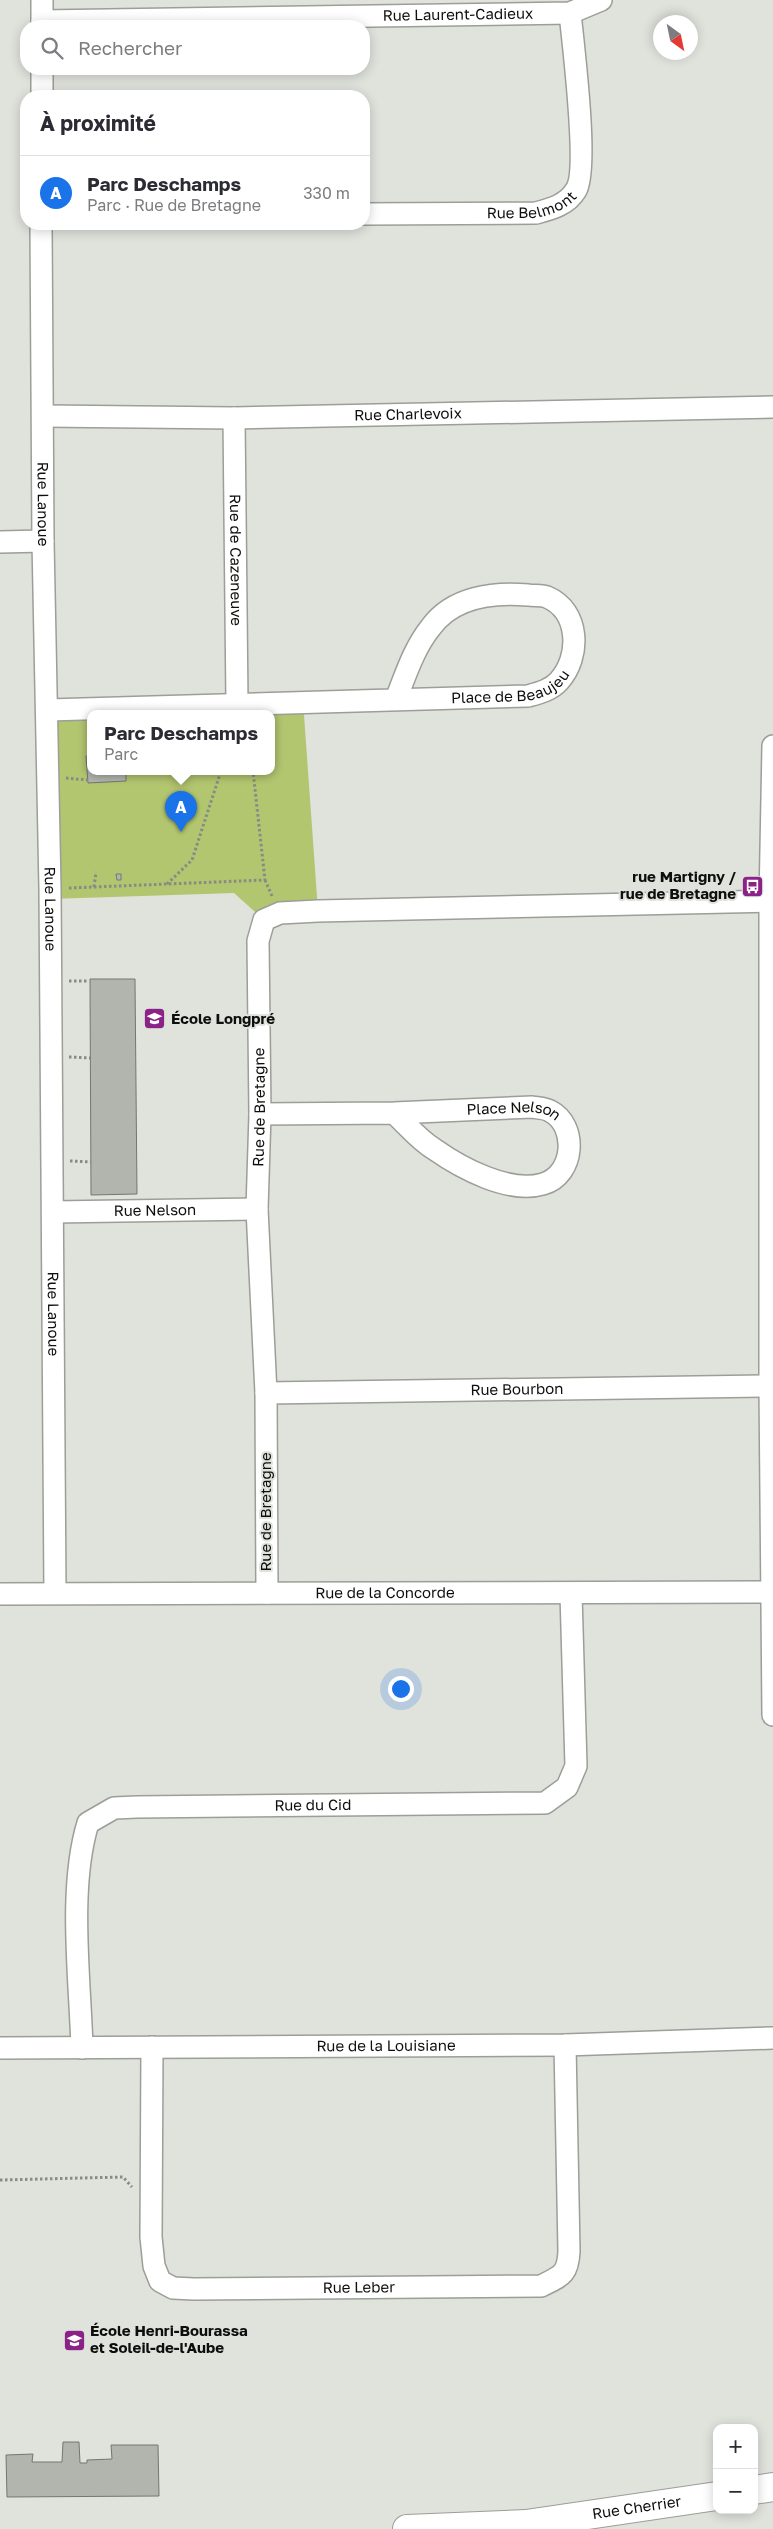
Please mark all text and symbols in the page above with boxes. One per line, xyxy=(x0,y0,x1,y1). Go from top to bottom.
street label: Rue Laurent-Cadieux xyxy=(383,4,533,24)
north arrow xyxy=(653,15,698,60)
search box xyxy=(20,20,370,75)
icon: search xyxy=(38,34,66,62)
text: Rechercher xyxy=(78,36,183,59)
text: À proximité xyxy=(40,110,156,136)
text: Parc Deschamps xyxy=(87,172,241,195)
text: A xyxy=(50,183,62,203)
text: 330 m xyxy=(303,183,350,203)
street label: Rue Belmont xyxy=(487,187,580,221)
text: Parc · Rue de Bretagne xyxy=(87,195,261,215)
street label: Rue Charlevoix xyxy=(354,403,462,424)
street label: Rue Lanoue xyxy=(34,462,53,547)
street label: Rue de Cazeneuve xyxy=(227,494,246,626)
street label: Place de Beaujeu xyxy=(451,666,573,706)
popup xyxy=(87,710,275,775)
text: Parc Deschamps xyxy=(104,721,258,744)
text: Parc xyxy=(104,744,138,764)
pin: A xyxy=(165,791,197,832)
street label: Rue Lanoue xyxy=(42,866,60,952)
place label: rue Martigny / rue de Bretagne xyxy=(620,867,737,902)
bus stop icon: rue Martigny / rue de Bretagne xyxy=(740,874,764,898)
school or university icon: École Longpré xyxy=(143,1007,167,1031)
place label: École Longpré xyxy=(171,1009,275,1027)
street label: Rue de Bretagne xyxy=(248,1047,268,1167)
street label: Place Nelson xyxy=(466,1097,565,1123)
street label: Rue Nelson xyxy=(114,1200,196,1219)
street label: Rue Lanoue xyxy=(45,1272,63,1357)
street label: Rue Bourbon xyxy=(470,1379,564,1398)
street label: Rue de Bretagne xyxy=(256,1452,274,1572)
street label: Rue de la Concorde xyxy=(315,1583,455,1601)
your location xyxy=(388,1676,414,1702)
street label: Rue du Cid xyxy=(274,1795,351,1814)
street label: Rue de la Louisiane xyxy=(316,2036,456,2054)
street label: Rue Leber xyxy=(323,2277,395,2296)
place label: École Henri-Bourassa et Soleil-de-l'Aube xyxy=(90,2321,248,2356)
school or university icon: École Henri-Bourassa et Soleil-de-l'Aube xyxy=(62,2328,86,2352)
map controls xyxy=(713,2424,758,2514)
button: + xyxy=(713,2424,758,2469)
button: − xyxy=(713,2469,758,2514)
street label: Rue Cherrier xyxy=(591,2491,682,2522)

